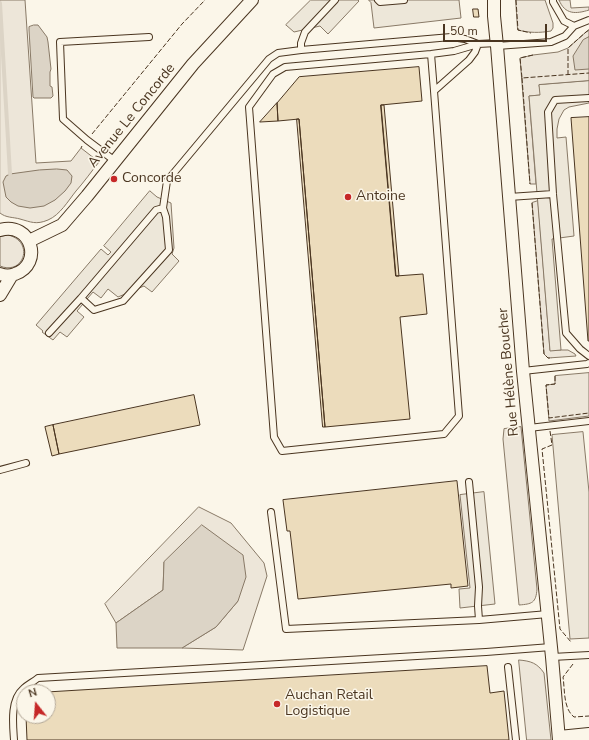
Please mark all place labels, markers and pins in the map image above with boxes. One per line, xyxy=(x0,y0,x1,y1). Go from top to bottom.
place label: Concorde xyxy=(122,171,181,187)
marker: Concorde xyxy=(109,174,119,184)
place label: Antoine xyxy=(356,189,405,205)
marker: Antoine xyxy=(343,192,353,202)
place label: Auchan Retail Logistique xyxy=(285,688,373,720)
marker: Auchan Retail Logistique xyxy=(272,699,282,709)

